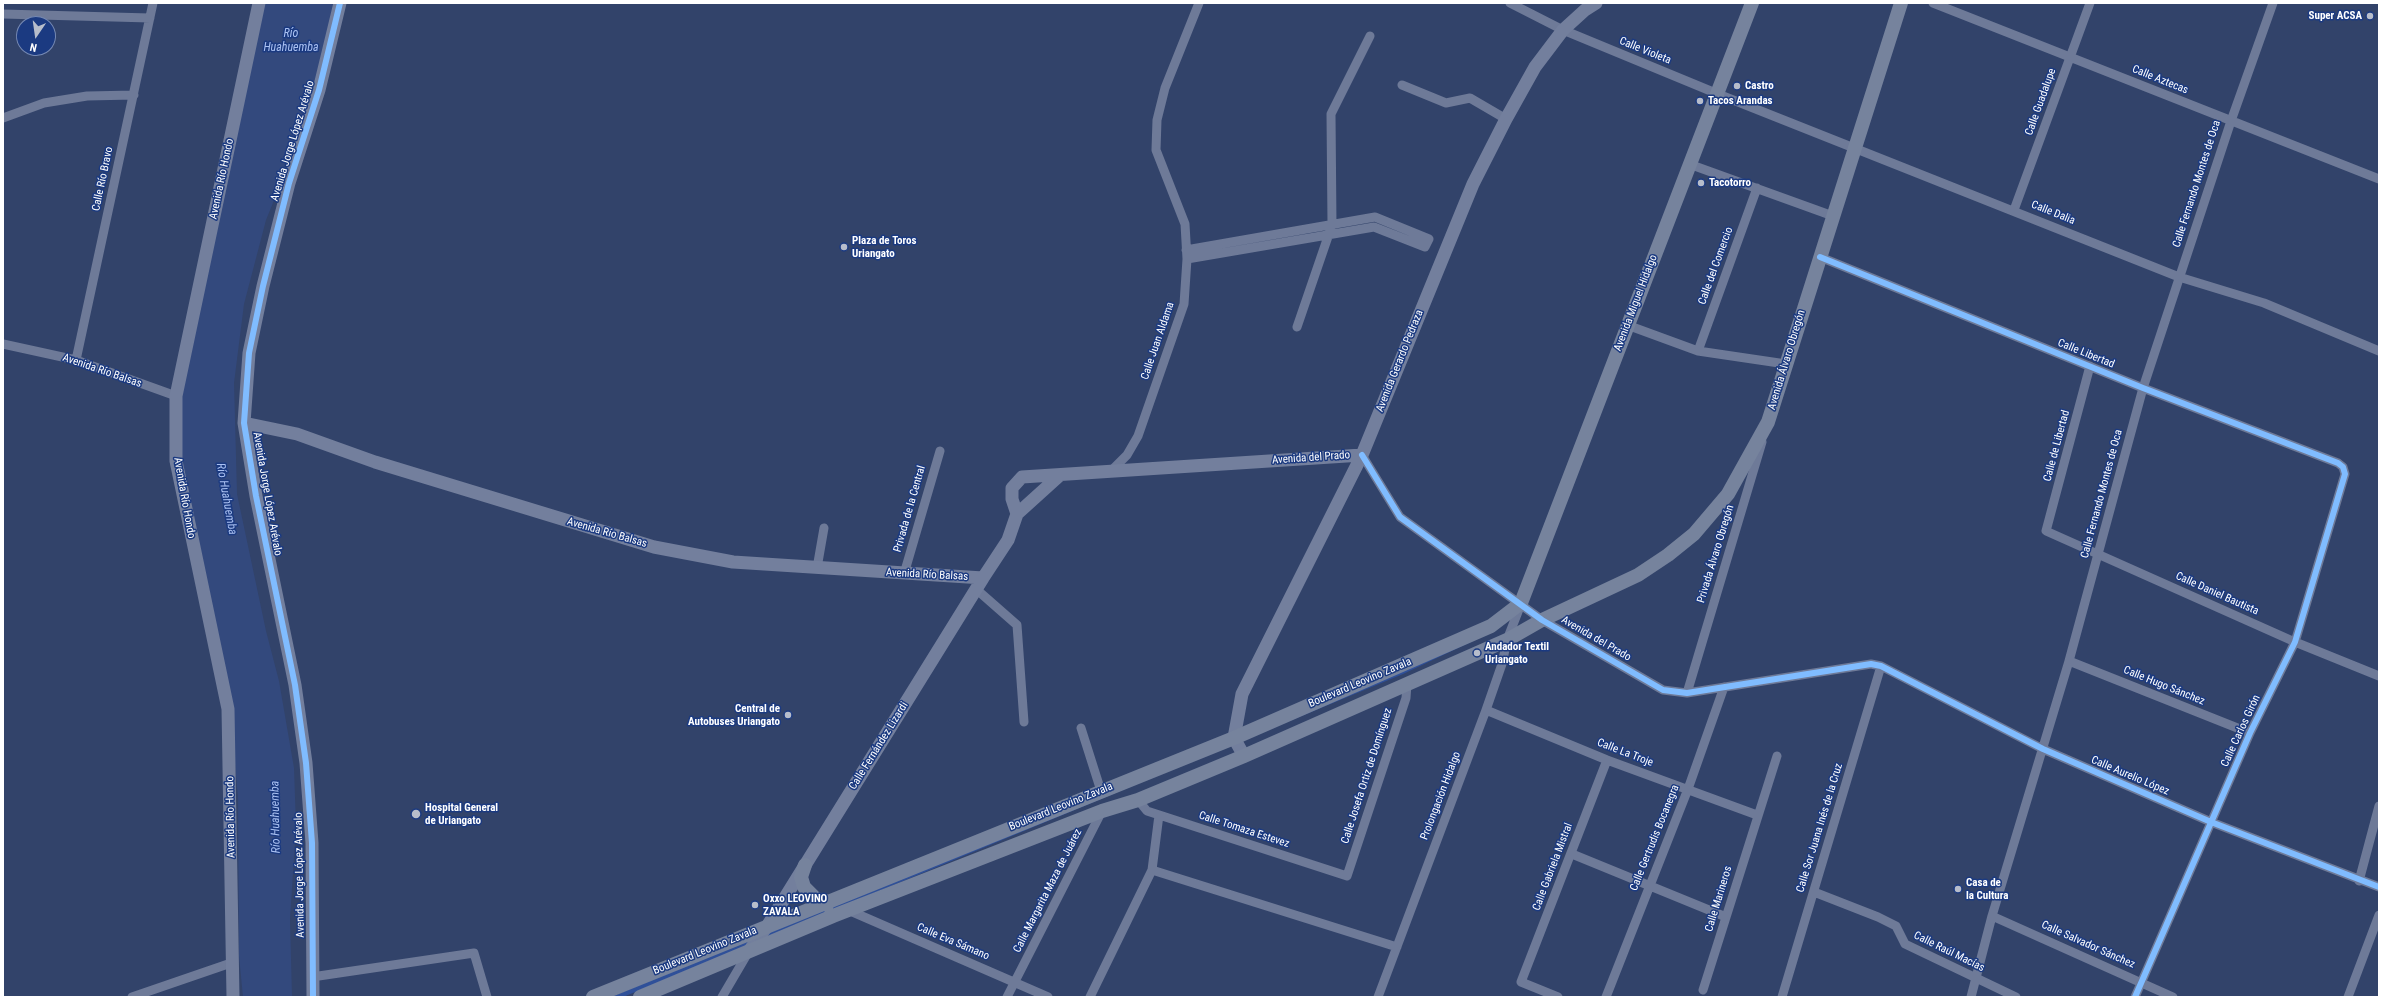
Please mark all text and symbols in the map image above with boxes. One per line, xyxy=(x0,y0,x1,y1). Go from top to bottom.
place label: Super ACSA xyxy=(2309,9,2362,23)
marker: Super ACSA xyxy=(2365,11,2375,21)
north arrow xyxy=(16,16,56,56)
water label: Río Huahuemba xyxy=(263,27,319,55)
street label: Calle Violeta xyxy=(1617,35,1673,67)
text: N xyxy=(29,40,38,54)
street label: Calle Aztecas xyxy=(2130,63,2190,97)
street label: Calle Guadalupe xyxy=(2023,67,2059,137)
street label: Avenida Jorge López Arévalo xyxy=(268,79,318,203)
place label: Castro xyxy=(1745,79,1774,93)
marker: Castro xyxy=(1732,81,1742,91)
place label: Tacos Arandas xyxy=(1708,94,1773,108)
marker: Tacos Arandas xyxy=(1695,96,1705,106)
street label: Calle Fernando Montes de Oca xyxy=(2170,119,2224,249)
street label: Avenida Río Hondo xyxy=(207,137,237,221)
street label: Calle Río Bravo xyxy=(90,146,116,212)
place label: Tacotorro xyxy=(1709,176,1751,190)
marker: Tacotorro xyxy=(1696,178,1706,188)
street label: Calle Dalia xyxy=(2029,198,2077,228)
street label: Calle del Comercio xyxy=(1696,225,1736,307)
place label: Plaza de Toros Uriangato xyxy=(852,234,916,260)
marker: Plaza de Toros Uriangato xyxy=(839,242,849,252)
street label: Avenida Miguel Hidalgo xyxy=(1612,253,1660,353)
street label: Calle Juan Aldama xyxy=(1139,300,1177,382)
street label: Avenida Gerardo Pedraza xyxy=(1373,308,1427,414)
street label: Avenida Álvaro Obregón xyxy=(1766,308,1808,412)
street label: Calle Libertad xyxy=(2056,337,2116,371)
street label: Avenida Río Balsas xyxy=(61,351,143,391)
street label: Calle de Libertad xyxy=(2041,409,2073,483)
street label: Calle Fernando Montes de Oca xyxy=(2078,428,2126,560)
street label: Avenida Jorge López Arévalo xyxy=(250,431,284,557)
street label: Avenida del Prado xyxy=(1272,449,1350,467)
street label: Avenida Río Hondo xyxy=(170,456,198,540)
water label: Río Huahuemba xyxy=(213,462,239,536)
street label: Privada de la Central xyxy=(891,464,929,554)
street label: Privada Álvaro Obregón xyxy=(1695,503,1737,605)
street label: Avenida Río Balsas xyxy=(566,515,648,551)
street label: Avenida Río Balsas xyxy=(885,566,969,584)
street label: Calle Daniel Bautista xyxy=(2173,570,2261,618)
street label: Avenida del Prado xyxy=(1559,614,1633,664)
place label: Andador Textil Uriangato xyxy=(1485,640,1549,666)
marker: Andador Textil Uriangato xyxy=(1472,648,1482,658)
street label: Boulevard Leovino Zavala xyxy=(1306,655,1414,711)
street label: Calle Hugo Sánchez xyxy=(2121,664,2207,708)
street label: Calle Carlos Girón xyxy=(2219,693,2263,769)
street label: Calle Fernández Lizardi xyxy=(847,700,911,792)
place label: Central de Autobuses Uriangato xyxy=(688,702,780,728)
street label: Calle Josefa Ortiz de Domínguez xyxy=(1339,707,1395,845)
marker: Central de Autobuses Uriangato xyxy=(783,710,793,720)
street label: Calle La Troje xyxy=(1595,736,1655,770)
street label: Prolongación Hidalgo xyxy=(1418,750,1464,842)
street label: Calle Aurelio López xyxy=(2089,754,2171,798)
street label: Calle Sor Juana Inés de la Cruz xyxy=(1794,762,1846,894)
street label: Avenida Río Hondo xyxy=(224,776,238,858)
street label: Boulevard Leovino Zavala xyxy=(1007,780,1115,834)
water label: Río Huahuemba xyxy=(268,781,284,853)
street label: Calle Gertrudis Bocanegra xyxy=(1628,783,1682,893)
place label: Hospital General de Uriangato xyxy=(425,801,498,827)
marker: Hospital General de Uriangato xyxy=(410,808,422,820)
street label: Calle Tomaza Estevez xyxy=(1197,809,1291,851)
street label: Avenida Jorge López Arévalo xyxy=(292,812,308,938)
street label: Calle Gabriela Mistral xyxy=(1530,821,1576,913)
street label: Calle Margarita Maza de Juárez xyxy=(1011,827,1085,955)
street label: Calle Marineros xyxy=(1703,865,1735,933)
place label: Casa de la Cultura xyxy=(1966,876,2008,902)
marker: Casa de la Cultura xyxy=(1953,884,1963,894)
place label: Oxxo LEOVINO ZAVALA xyxy=(763,892,827,918)
marker: Oxxo LEOVINO ZAVALA xyxy=(750,900,760,910)
street label: Calle Salvador Sánchez xyxy=(2039,918,2137,972)
street label: Calle Eva Sámano xyxy=(915,921,991,963)
street label: Boulevard Leovino Zavala xyxy=(651,924,759,978)
street label: Calle Raúl Macías xyxy=(1911,929,1987,975)

